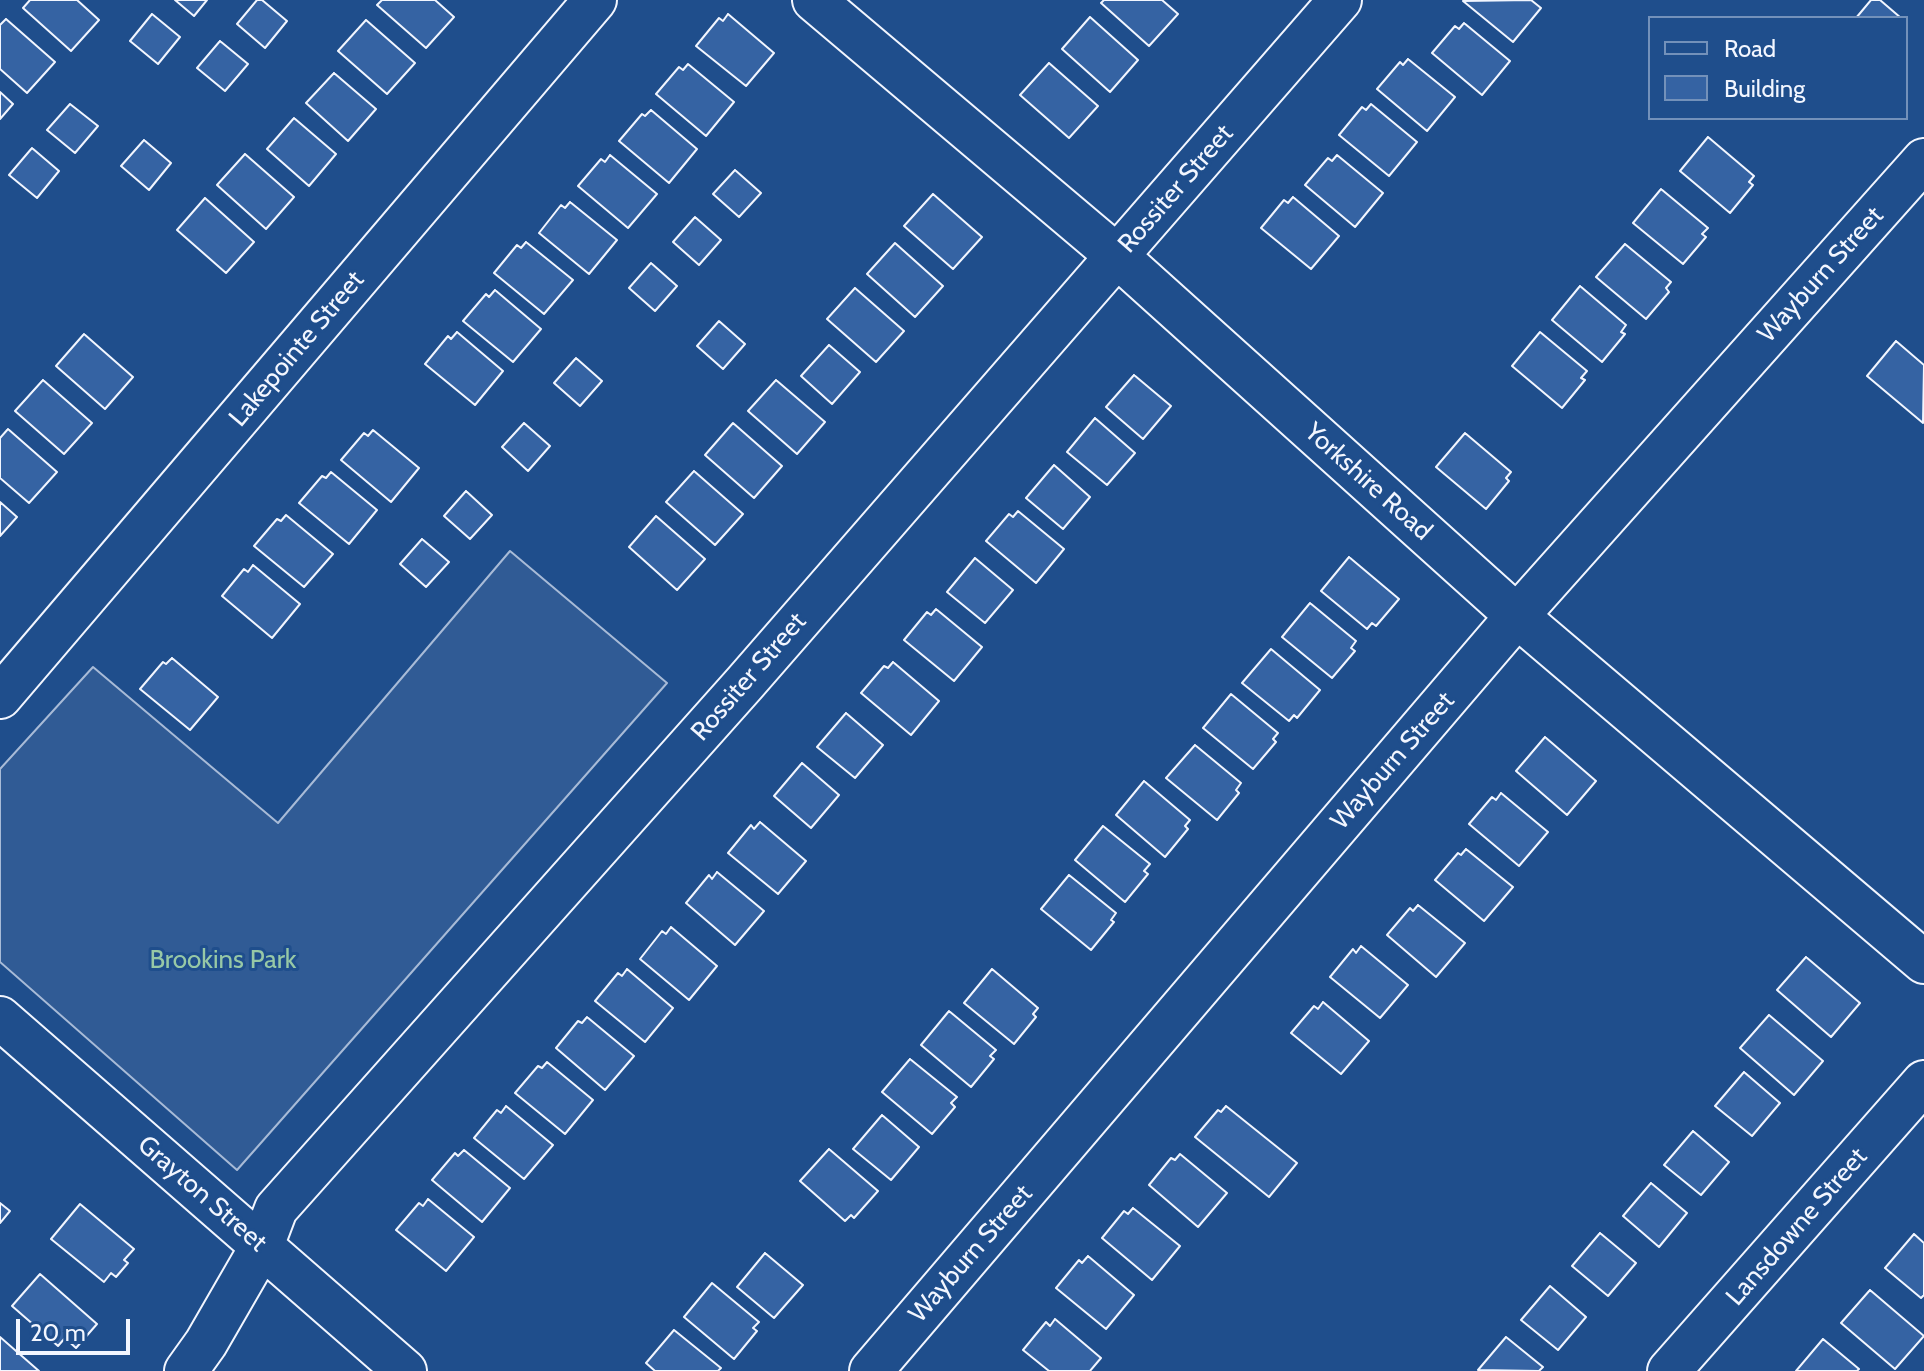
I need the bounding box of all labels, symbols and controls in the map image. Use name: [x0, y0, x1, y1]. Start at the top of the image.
legend: [1648, 16, 1908, 120]
text: Road: [1724, 34, 1776, 63]
text: Building: [1724, 74, 1805, 103]
street label: Rossiter Street: [1112, 119, 1240, 259]
street label: Wayburn Street: [1752, 201, 1890, 349]
street label: Lakepointe Street: [223, 265, 371, 433]
street label: Yorkshire Road: [1298, 417, 1438, 547]
street label: Rossiter Street: [685, 607, 813, 747]
street label: Wayburn Street: [1325, 686, 1461, 836]
park label: Brookins Park: [149, 944, 297, 976]
street label: Grayton Street: [131, 1130, 273, 1258]
street label: Lansdowne Street: [1720, 1142, 1874, 1312]
street label: Wayburn Street: [903, 1179, 1039, 1329]
scale bar: [20, 1303, 134, 1353]
text: 20 m: [30, 1318, 86, 1347]

